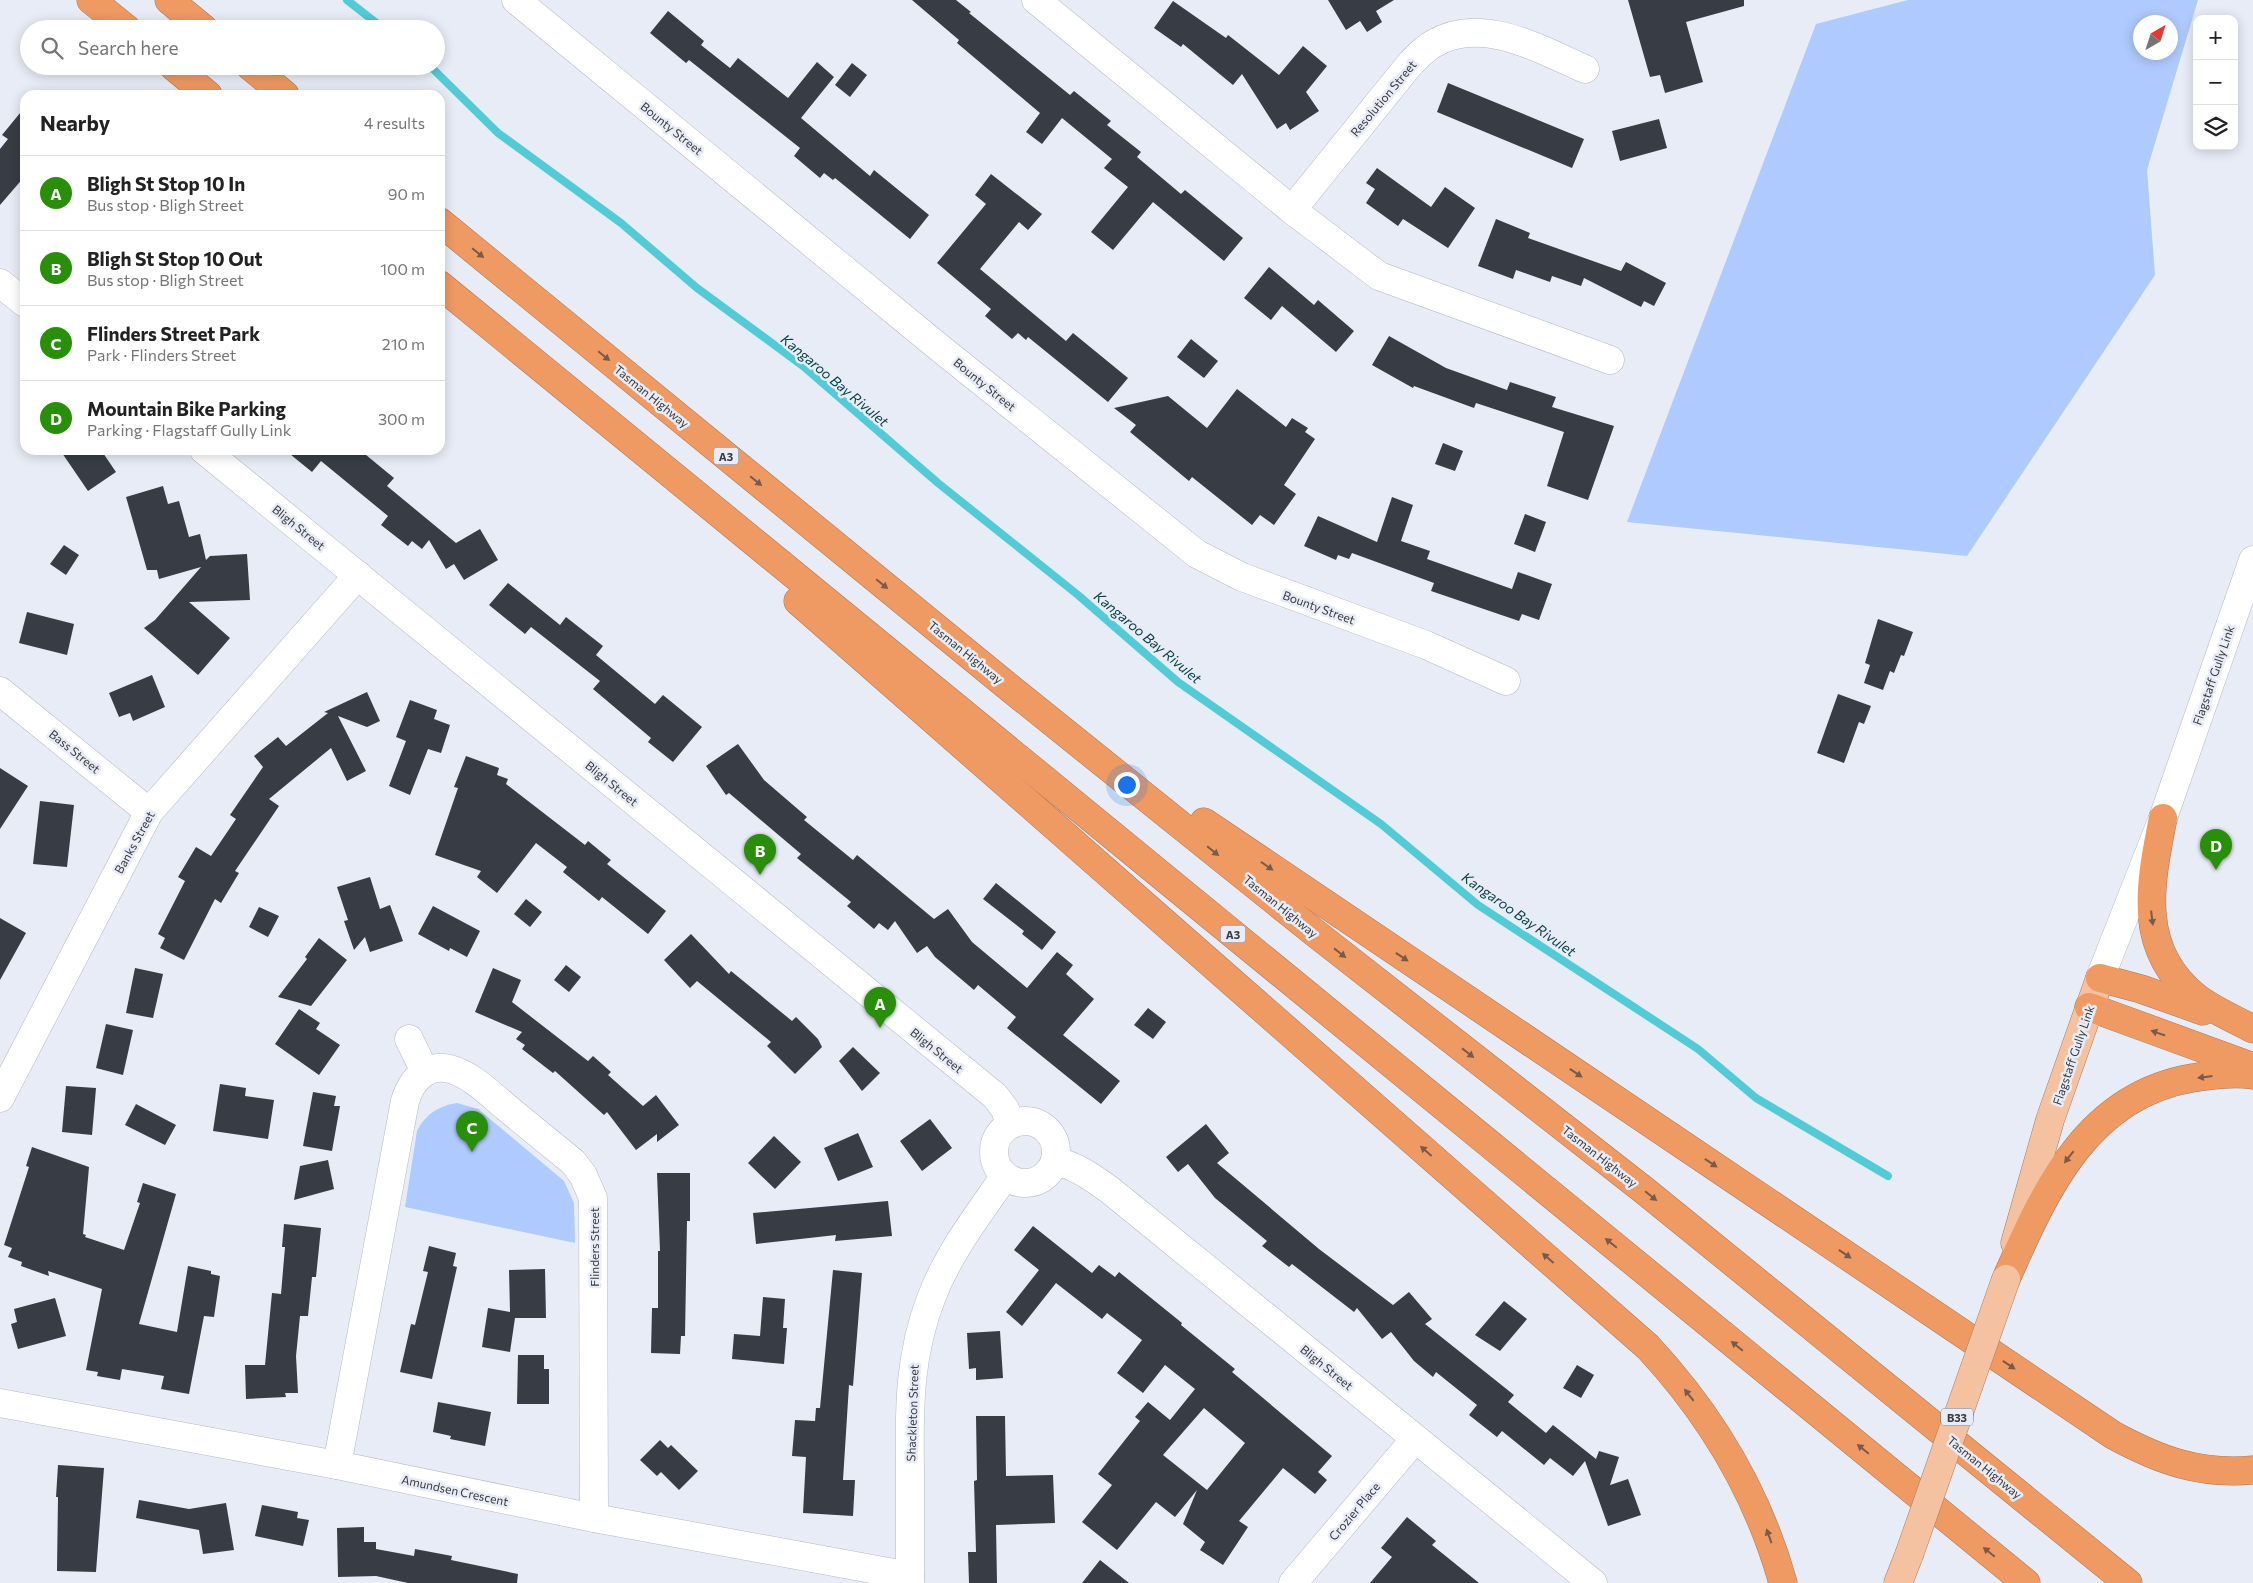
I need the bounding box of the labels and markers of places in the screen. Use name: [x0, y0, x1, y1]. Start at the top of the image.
pin: D: [2200, 829, 2232, 870]
pin: B: [744, 834, 776, 875]
pin: A: [864, 987, 896, 1028]
pin: C: [456, 1111, 488, 1152]

